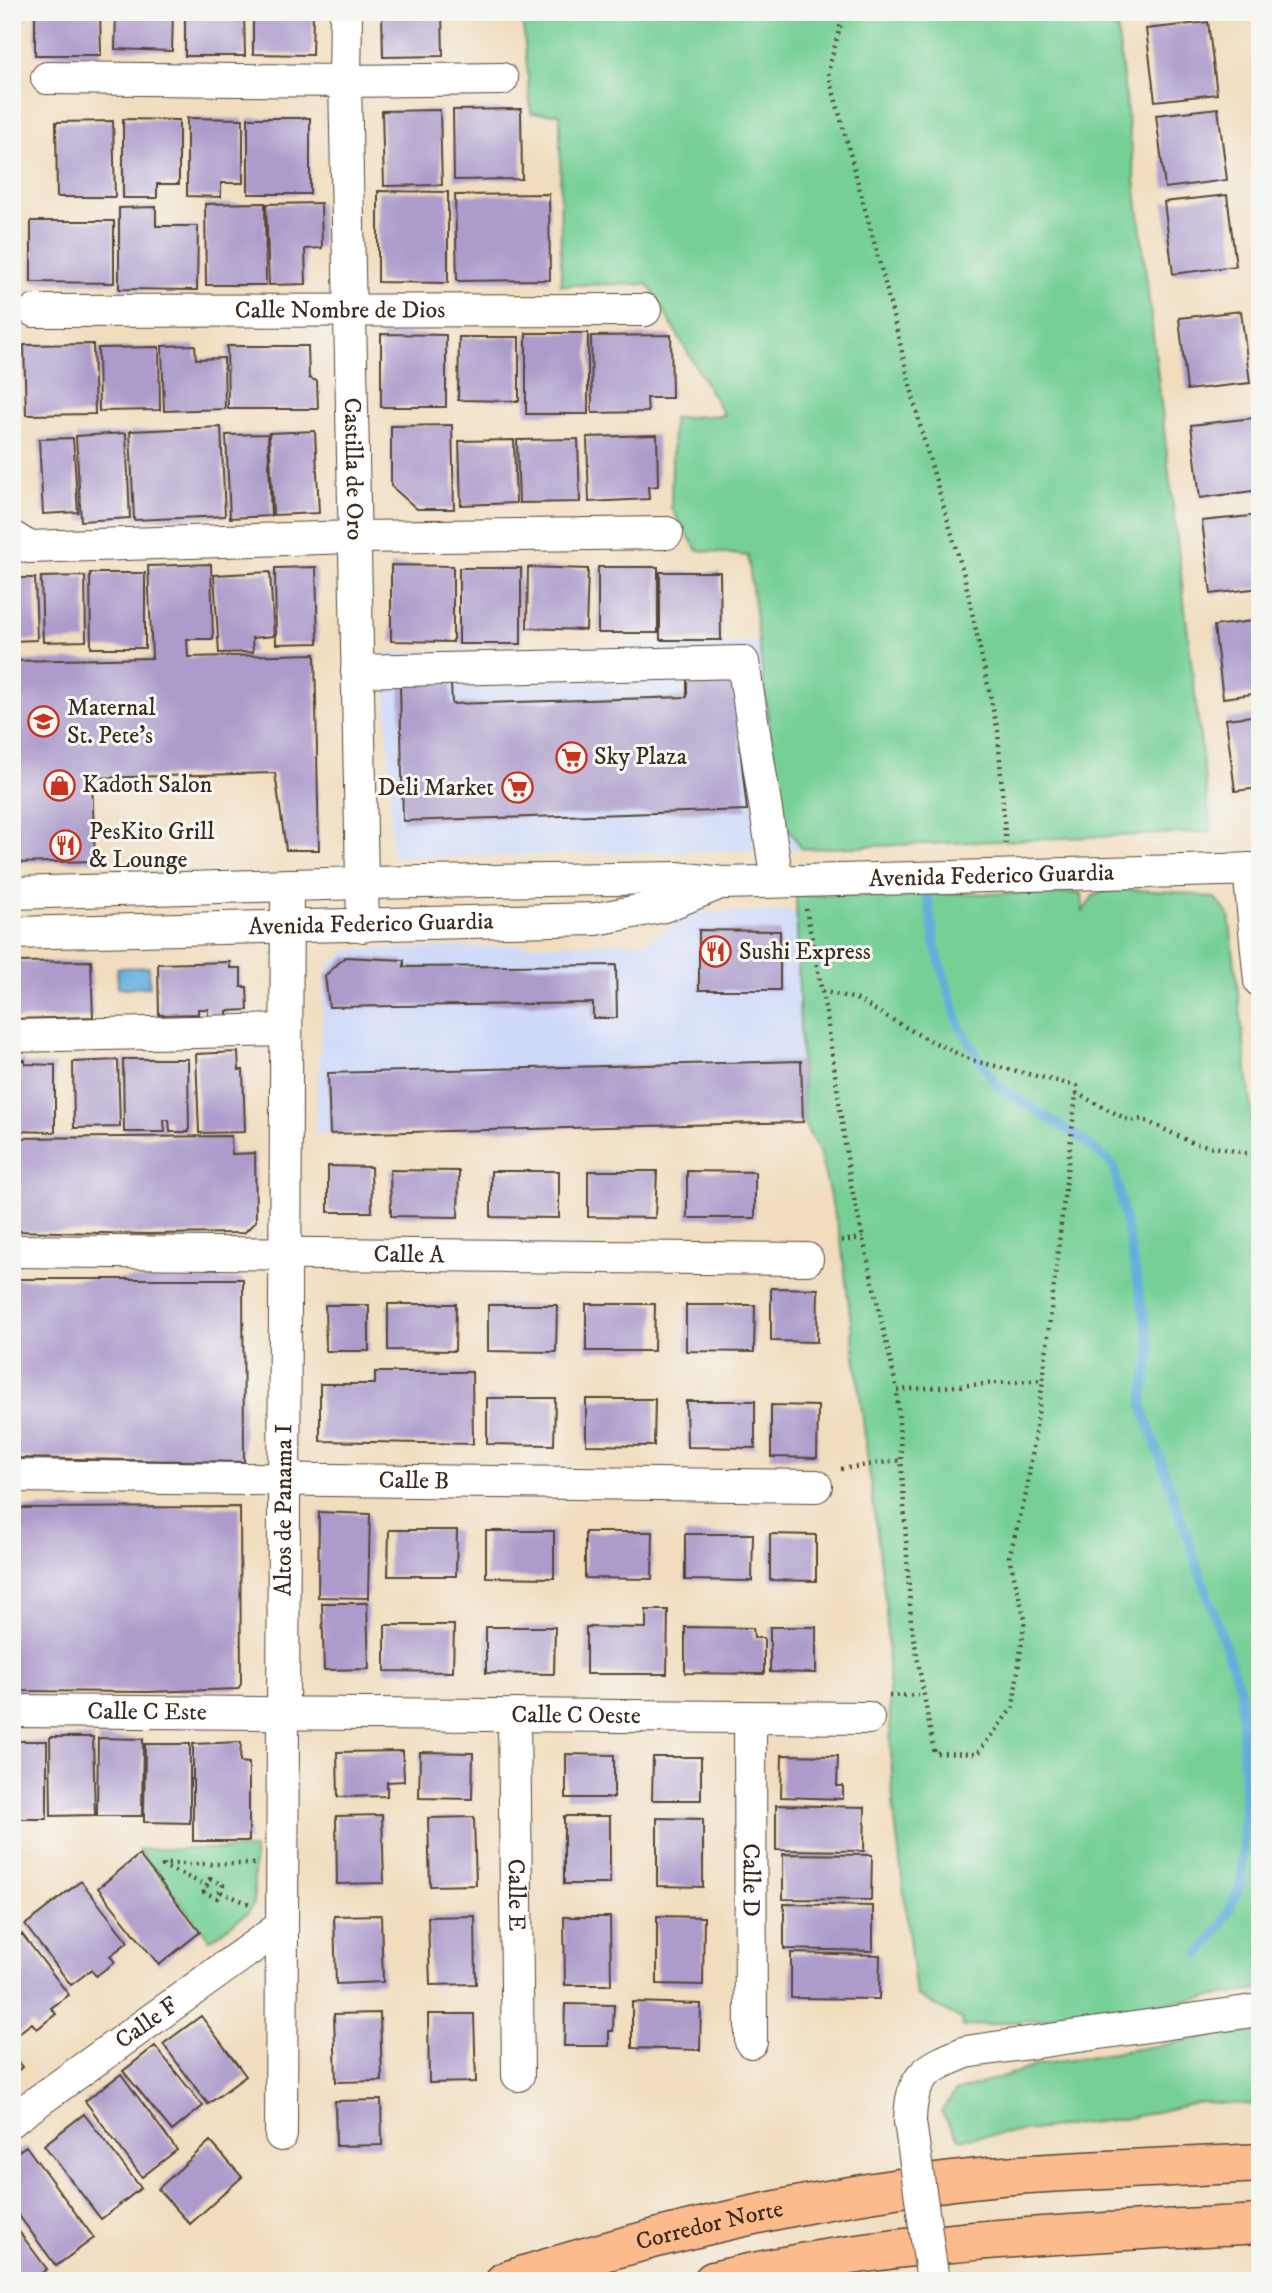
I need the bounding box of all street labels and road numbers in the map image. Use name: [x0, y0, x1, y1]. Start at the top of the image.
street label: Calle Nombre de Dios: [235, 295, 445, 326]
street label: Castilla de Oro: [337, 397, 370, 540]
street label: Avenida Federico Guardia: [868, 858, 1115, 894]
street label: Avenida Federico Guardia: [248, 906, 495, 942]
street label: Calle A: [373, 1240, 445, 1270]
street label: Altos de Panama I: [269, 1424, 299, 1596]
street label: Calle B: [378, 1466, 450, 1496]
street label: Calle C Este: [87, 1697, 207, 1728]
street label: Calle C Oeste: [511, 1700, 641, 1731]
street label: Calle D: [735, 1843, 766, 1917]
street label: Calle E: [501, 1859, 531, 1931]
street label: Calle F: [109, 1990, 184, 2056]
street label: Corredor Norte: [633, 2194, 786, 2258]

